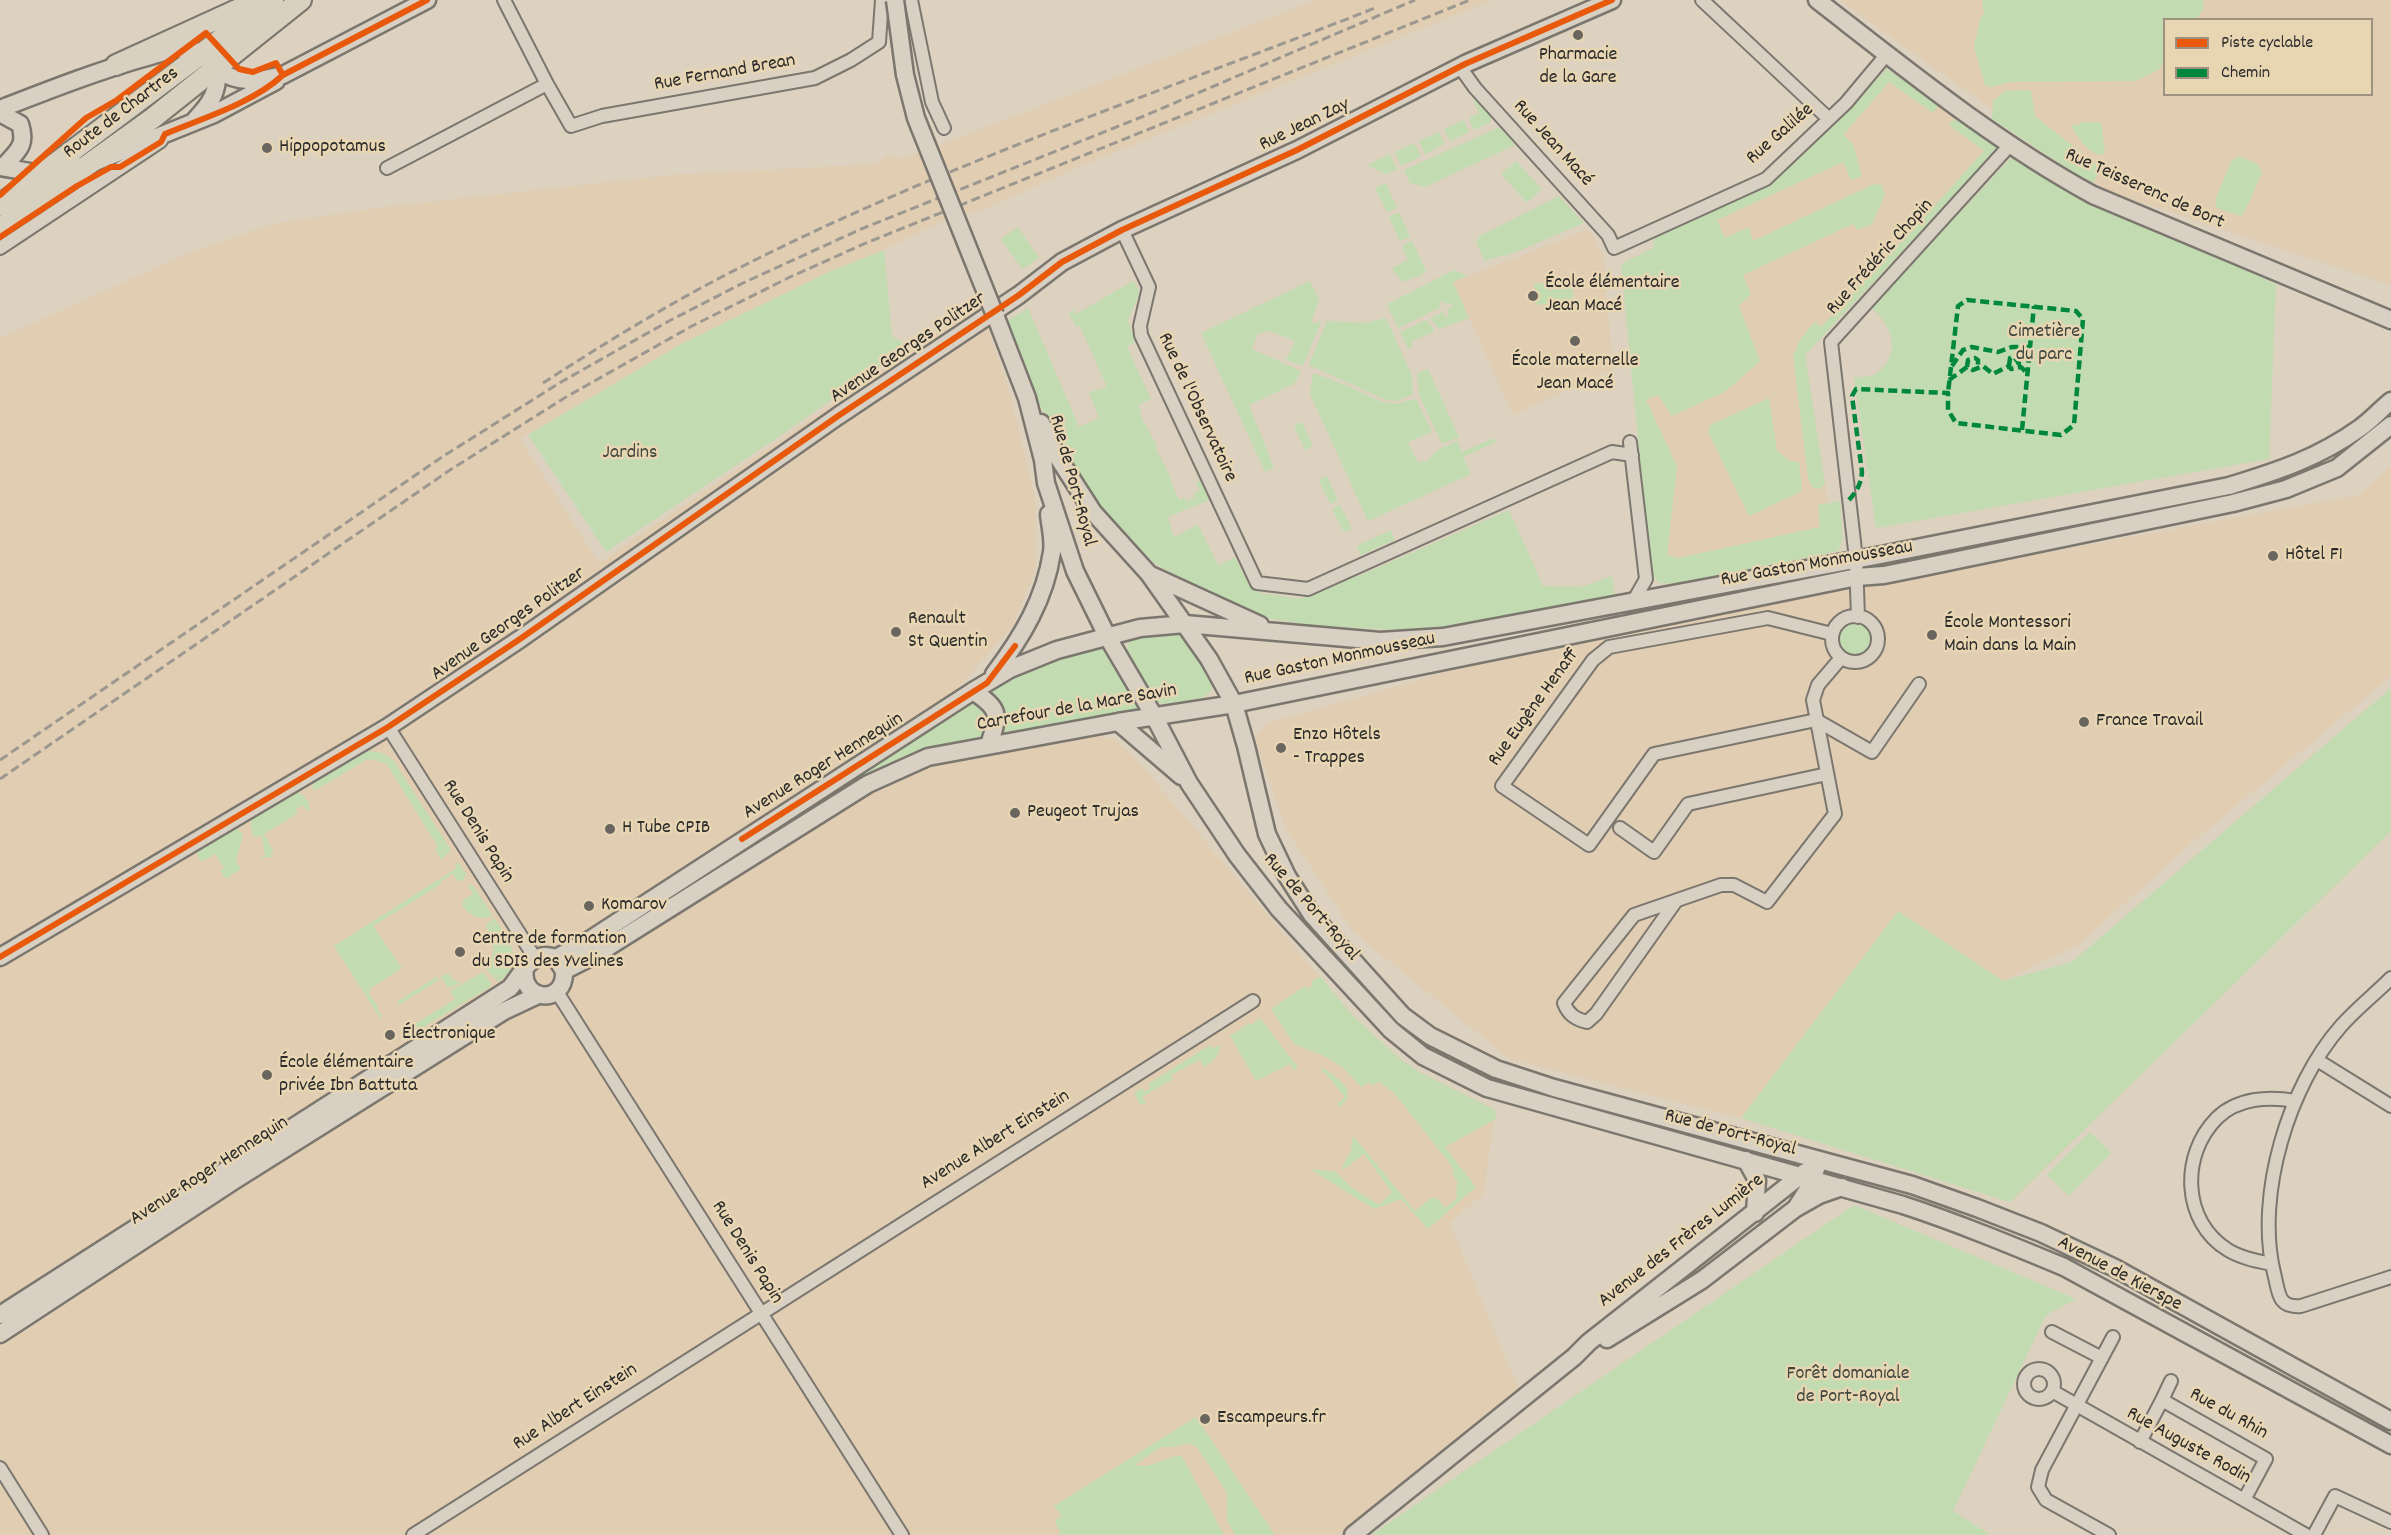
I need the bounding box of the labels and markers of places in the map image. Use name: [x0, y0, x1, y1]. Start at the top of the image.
marker: Pharmacie de la Gare: [1571, 28, 1585, 42]
place label: Pharmacie de la Gare: [1539, 44, 1617, 91]
place label: Hippopotamus: [279, 136, 386, 160]
marker: Hippopotamus: [260, 141, 274, 155]
place label: École élémentaire Jean Macé: [1545, 272, 1680, 319]
marker: École élémentaire Jean Macé: [1526, 289, 1540, 303]
marker: École maternelle Jean Macé: [1568, 334, 1582, 348]
place label: École maternelle Jean Macé: [1511, 350, 1639, 397]
place label: Hôtel F1: [2285, 544, 2343, 568]
marker: Hôtel F1: [2266, 549, 2280, 563]
place label: Renault St Quentin: [908, 608, 987, 655]
place label: École Montessori Main dans la Main: [1944, 612, 2076, 659]
marker: Renault St Quentin: [889, 625, 903, 639]
marker: École Montessori Main dans la Main: [1925, 628, 1939, 642]
place label: France Travail: [2096, 710, 2203, 734]
marker: France Travail: [2077, 715, 2091, 729]
place label: Enzo Hôtels - Trappes: [1293, 724, 1381, 771]
marker: Enzo Hôtels - Trappes: [1274, 741, 1288, 755]
place label: Peugeot Trujas: [1027, 801, 1139, 825]
marker: Peugeot Trujas: [1008, 806, 1022, 820]
place label: H Tube CPIB: [622, 817, 710, 841]
marker: H Tube CPIB: [603, 822, 617, 836]
place label: Komarov: [601, 894, 667, 918]
marker: Komarov: [582, 899, 596, 913]
place label: Centre de formation du SDIS des Yvelines: [472, 928, 627, 975]
marker: Centre de formation du SDIS des Yvelines: [453, 945, 467, 959]
place label: Électronique: [402, 1023, 496, 1047]
marker: Électronique: [383, 1028, 397, 1042]
place label: École élémentaire privée Ibn Battuta: [279, 1052, 417, 1099]
marker: École élémentaire privée Ibn Battuta: [260, 1068, 274, 1082]
place label: Escampeurs.fr: [1217, 1407, 1326, 1431]
marker: Escampeurs.fr: [1198, 1412, 1212, 1426]

